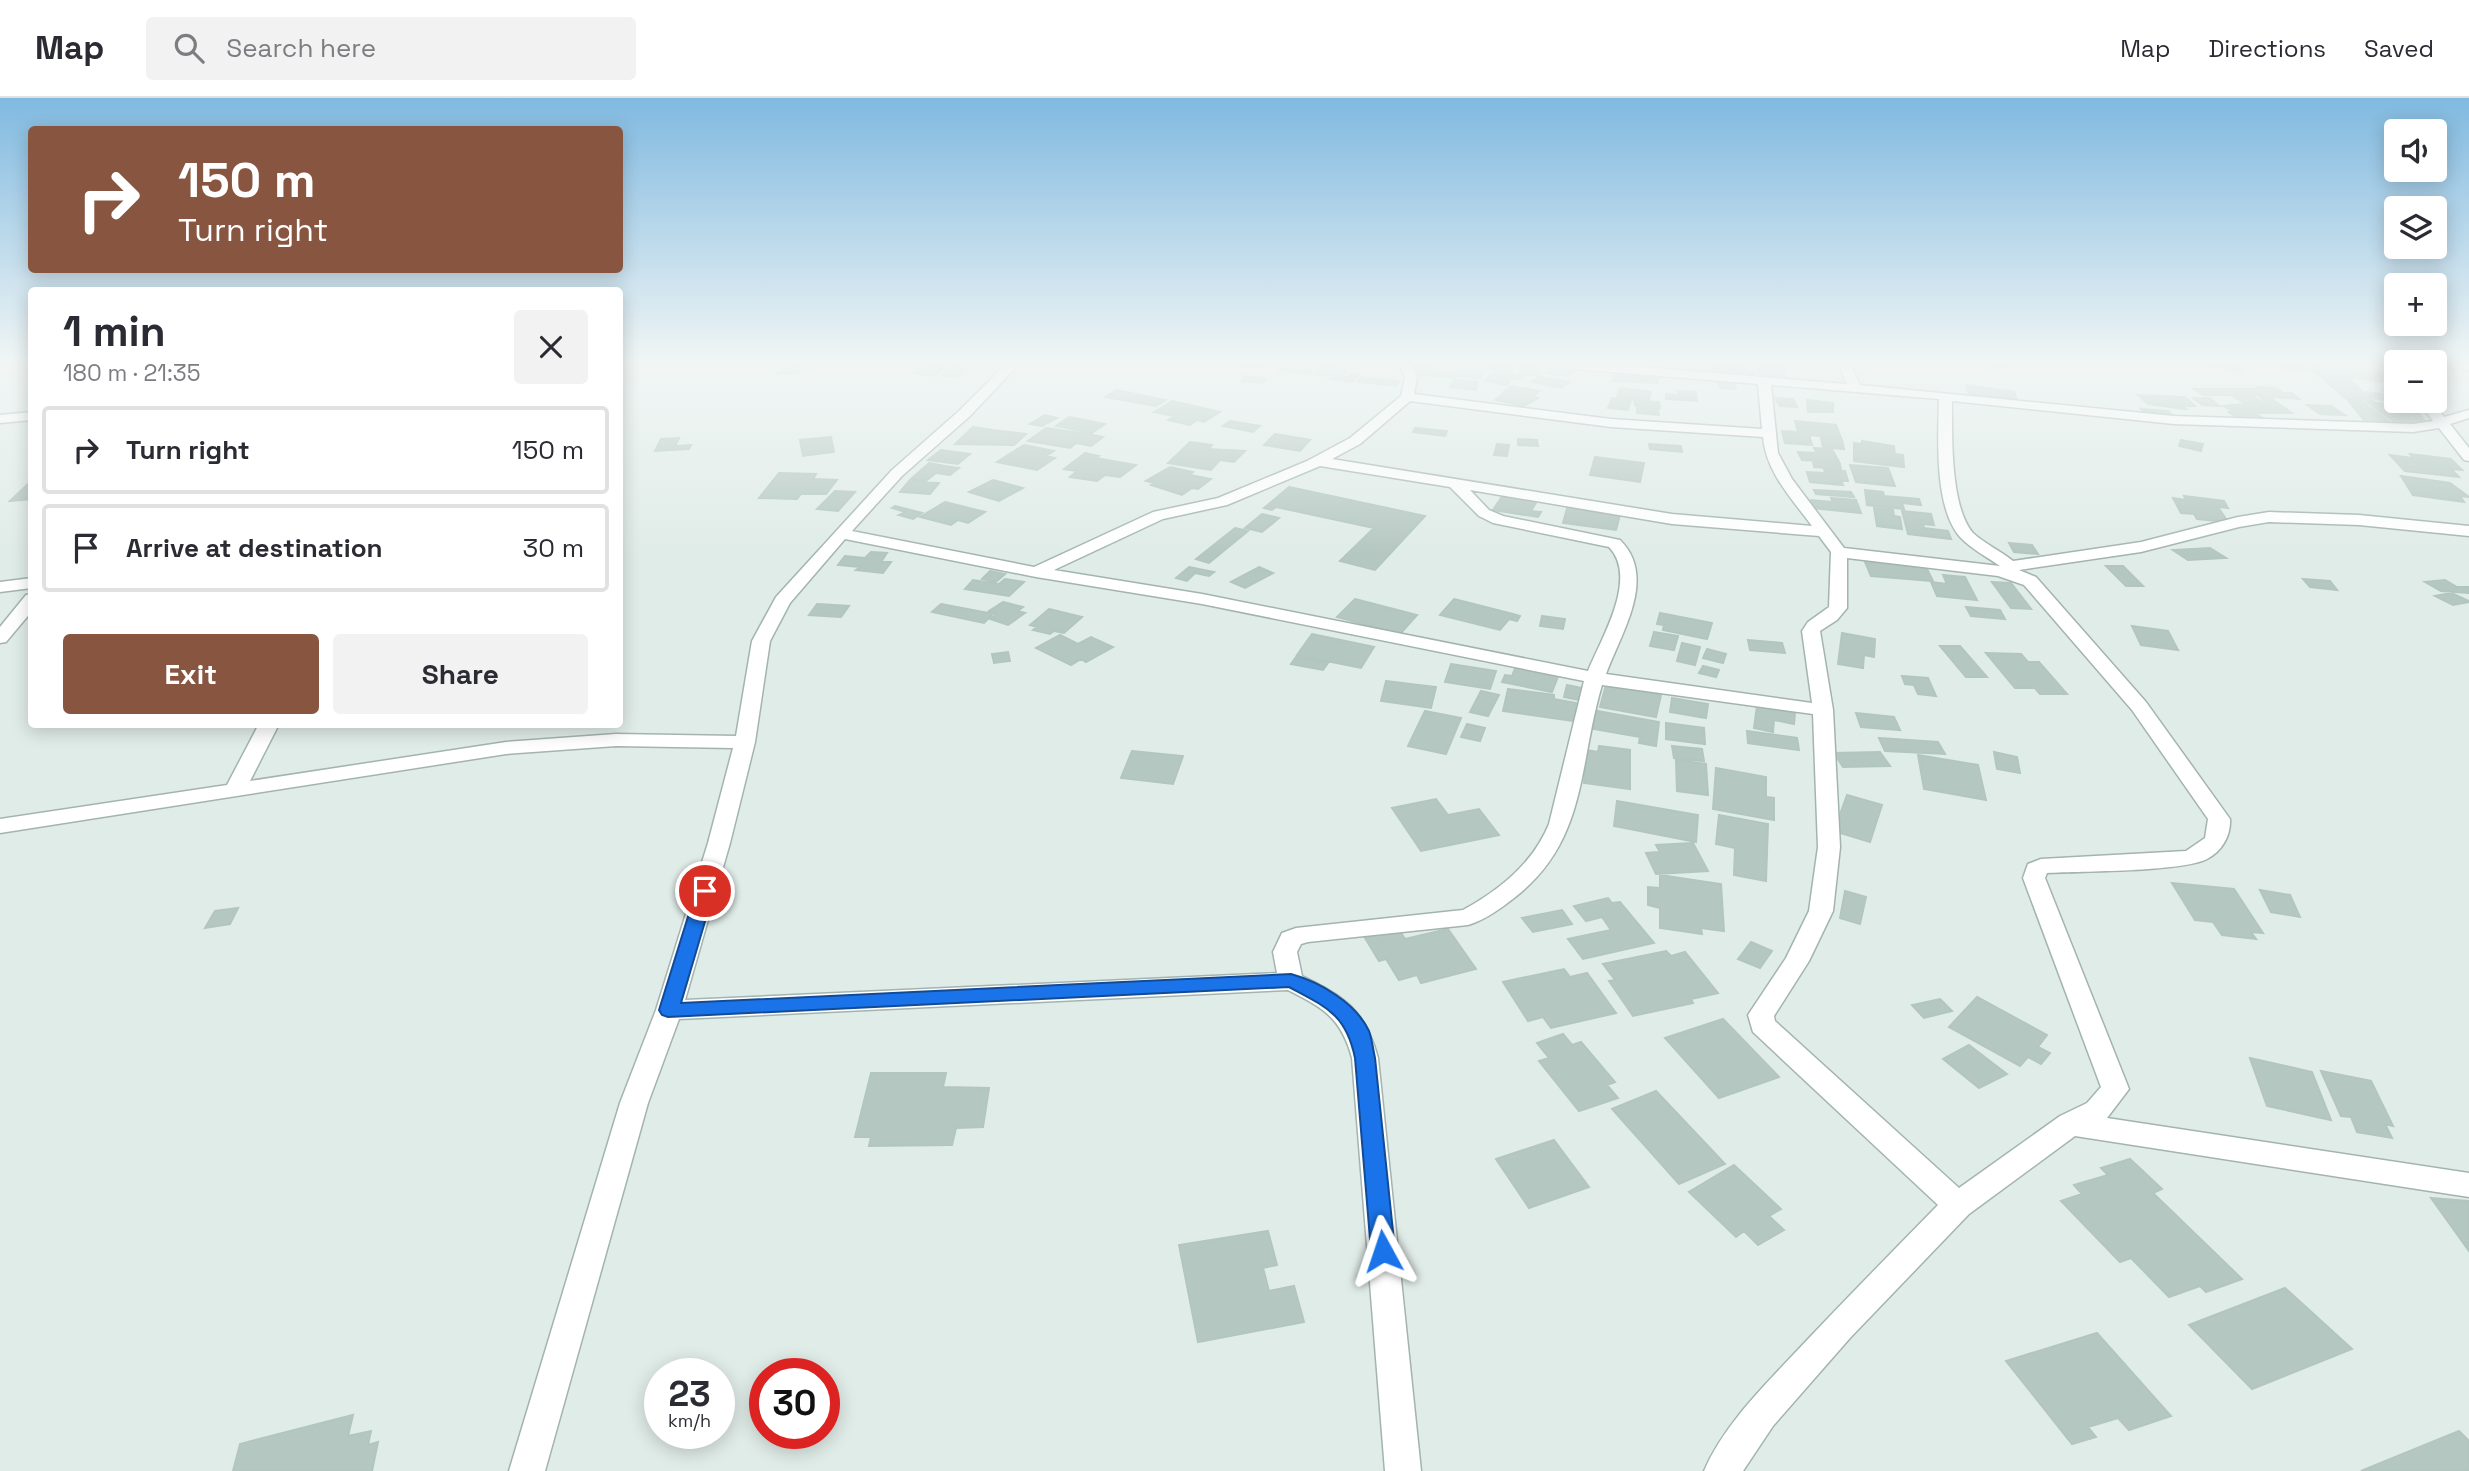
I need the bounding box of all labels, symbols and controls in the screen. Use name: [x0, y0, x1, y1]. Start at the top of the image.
search box: [146, 17, 636, 80]
text: Map: [35, 27, 104, 69]
icon: search: [170, 29, 208, 67]
text: Search here: [226, 31, 376, 65]
text: Map: [2120, 33, 2170, 64]
text: Directions: [2208, 33, 2326, 64]
text: Saved: [2364, 33, 2434, 64]
map controls: [2384, 119, 2447, 413]
button: sound: [2384, 119, 2447, 182]
text: 150 m: [178, 149, 316, 211]
icon: right: [63, 154, 154, 245]
button: layers: [2384, 196, 2447, 259]
text: Turn right: [178, 210, 328, 250]
button: +: [2384, 273, 2447, 336]
text: 1 min: [63, 305, 166, 358]
button: close: [514, 310, 588, 384]
button: −: [2384, 350, 2447, 413]
text: 180 m · 21:35: [63, 358, 200, 388]
icon: right: [67, 431, 105, 469]
text: Turn right: [126, 433, 250, 467]
text: 150 m: [512, 433, 584, 467]
icon: arrive: [67, 529, 105, 567]
text: Arrive at destination: [126, 531, 383, 565]
text: 30 m: [523, 531, 584, 565]
button: Exit: [63, 634, 319, 714]
button: Share: [333, 634, 588, 714]
pin: [675, 861, 735, 921]
icon: arrive: [686, 872, 724, 910]
position arrow: [1346, 1214, 1420, 1288]
speed limit sign: 30: [749, 1358, 840, 1449]
text: 23: [668, 1372, 711, 1416]
text: km/h: [668, 1409, 711, 1432]

